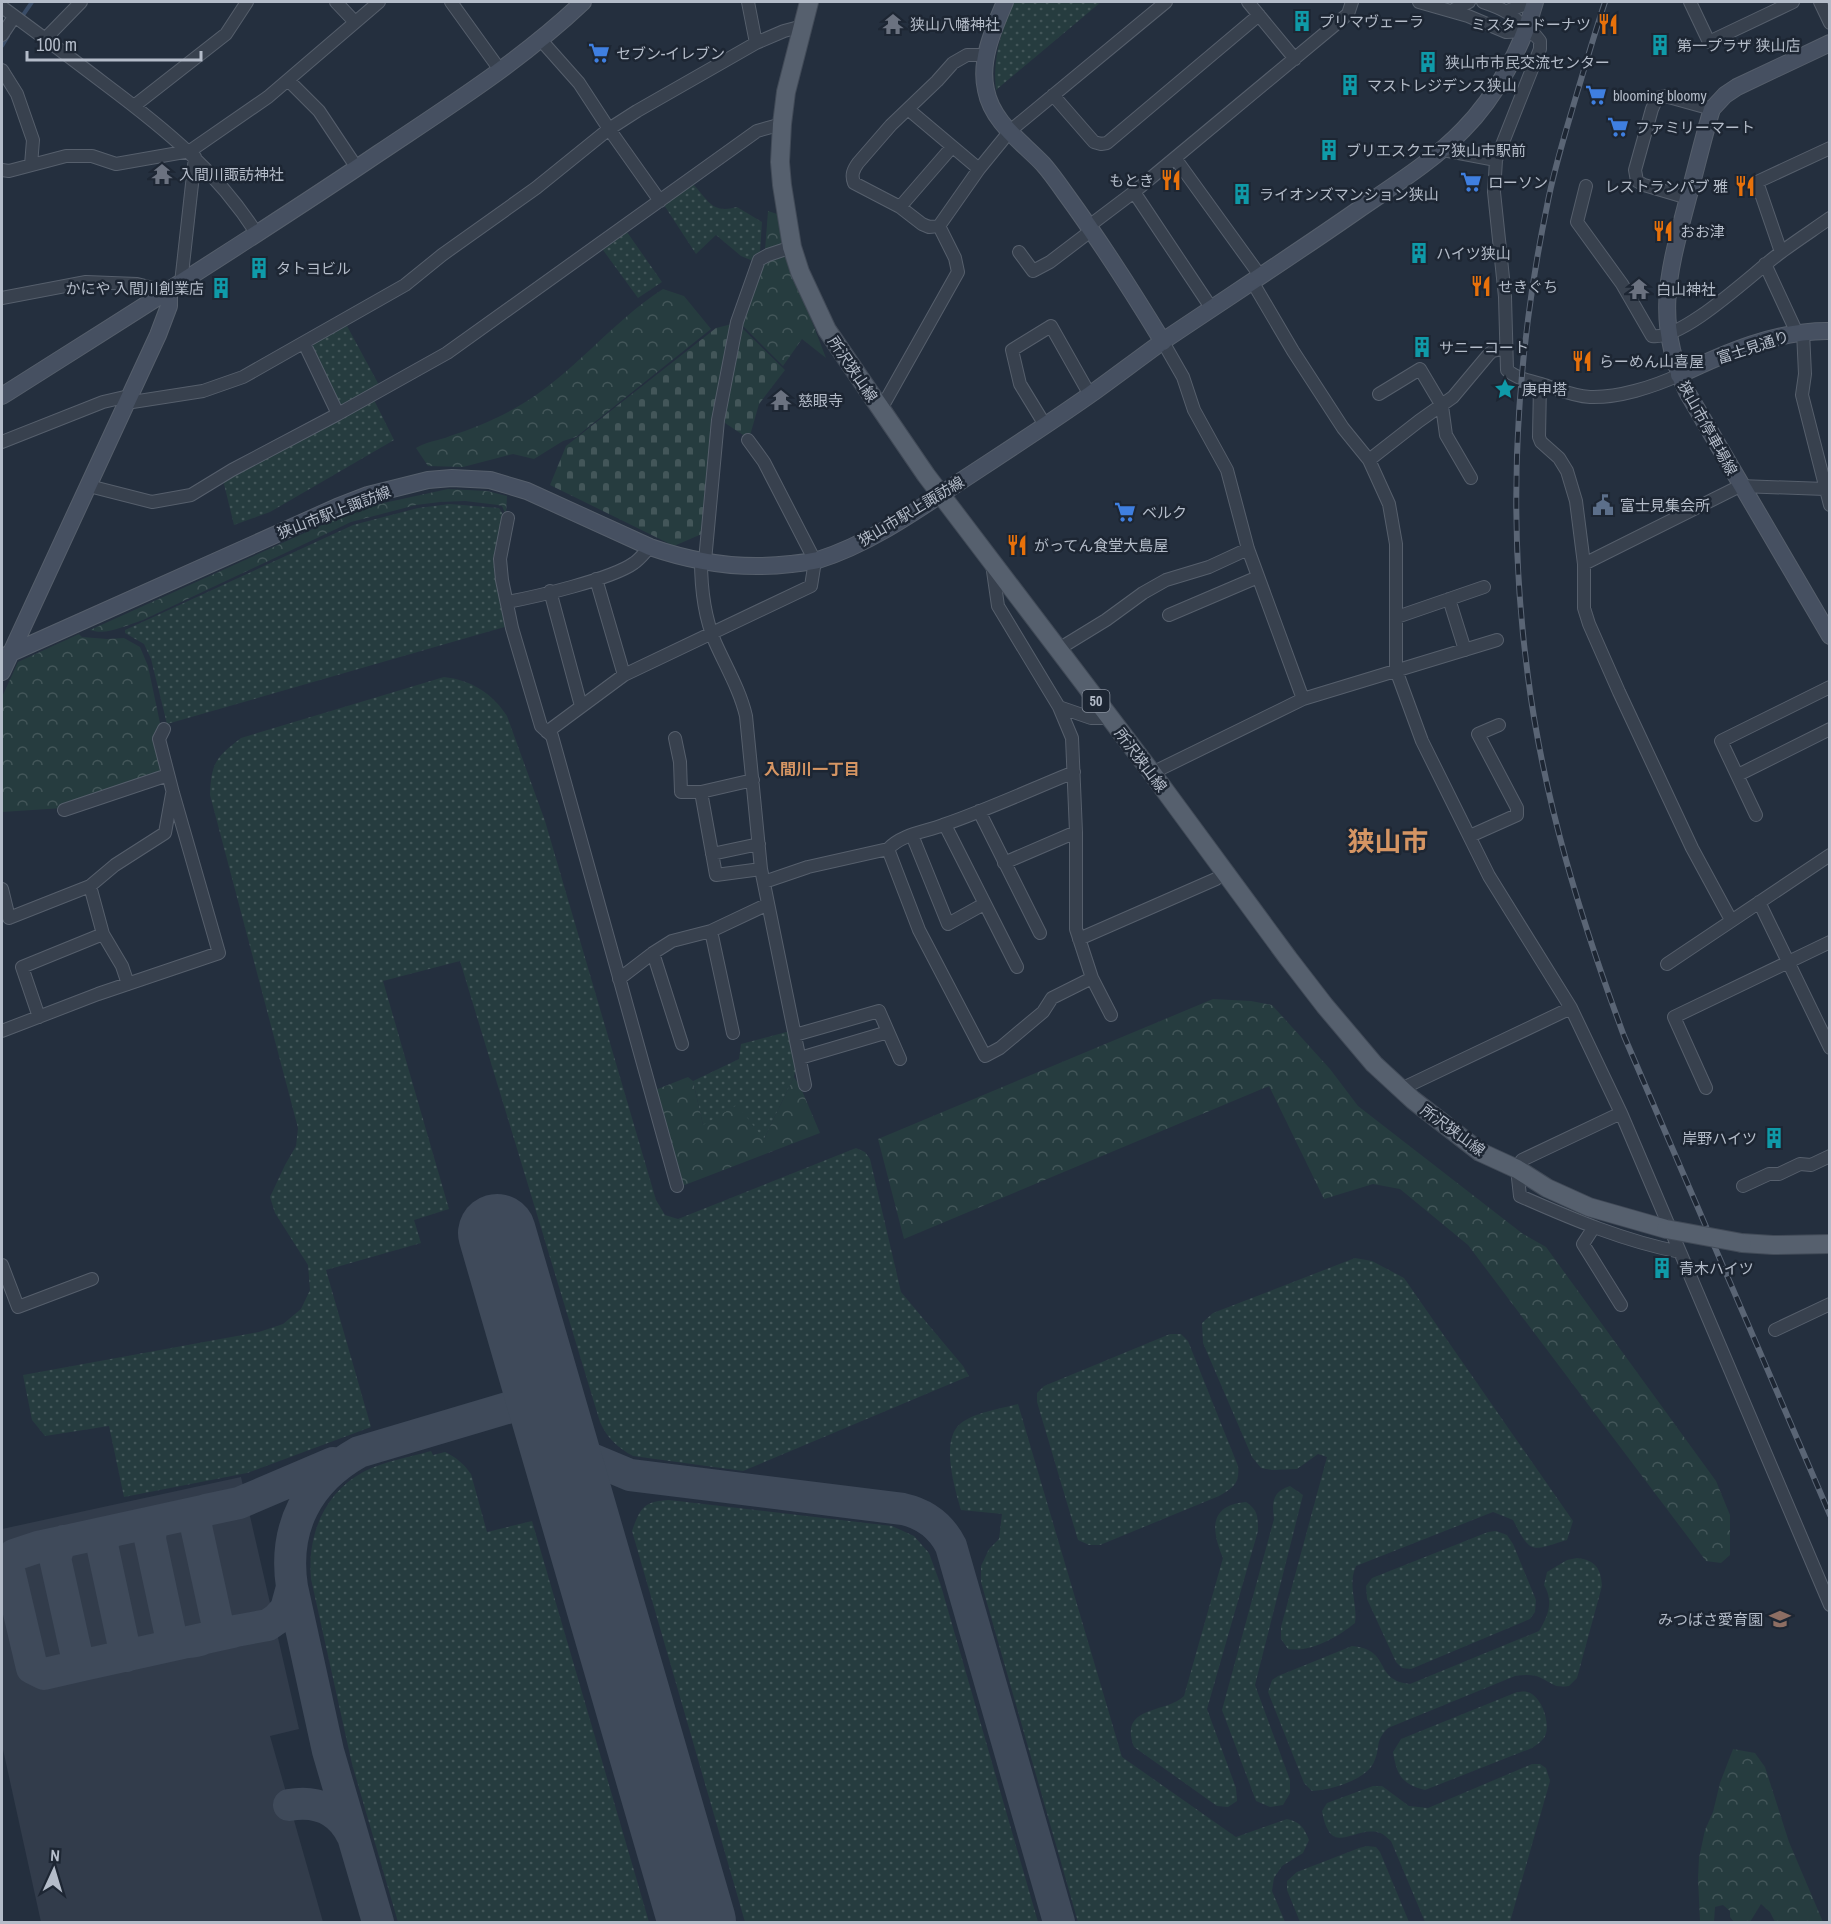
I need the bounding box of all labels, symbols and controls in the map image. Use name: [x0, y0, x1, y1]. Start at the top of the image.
building icon: プリマヴェーラ: [1290, 9, 1314, 33]
place label: プリマヴェーラ: [1319, 11, 1424, 32]
temple icon: 狭山八幡神社: [881, 12, 905, 36]
restaurant icon: ミスタードーナツ: [1596, 12, 1620, 36]
place label: 狭山八幡神社: [910, 14, 1000, 35]
place label: ミスタードーナツ: [1471, 14, 1591, 35]
scale bar: [27, 24, 201, 62]
text: 100 m: [36, 32, 77, 57]
building icon: 第一プラザ 狭山店: [1648, 33, 1672, 57]
place label: 第一プラザ 狭山店: [1677, 35, 1800, 56]
supermarket icon: セブン-イレブン: [587, 41, 611, 65]
place label: セブン-イレブン: [616, 43, 725, 64]
building icon: 狭山市市民交流センター: [1416, 50, 1440, 74]
place label: 狭山市市民交流センター: [1445, 52, 1610, 73]
building icon: マストレジデンス狭山: [1338, 73, 1362, 97]
place label: マストレジデンス狭山: [1367, 75, 1517, 96]
supermarket icon: blooming bloomy: [1584, 83, 1608, 107]
place label: blooming bloomy: [1613, 85, 1708, 106]
supermarket icon: ファミリーマート: [1606, 115, 1630, 139]
place label: ファミリーマート: [1635, 117, 1755, 138]
building icon: ブリエスクエア狭山市駅前: [1317, 138, 1341, 162]
place label: ブリエスクエア狭山市駅前: [1346, 140, 1526, 161]
temple icon: 入間川諏訪神社: [150, 162, 174, 186]
place label: 入間川諏訪神社: [179, 164, 284, 185]
restaurant icon: もとき: [1159, 168, 1183, 192]
place label: もとき: [1109, 170, 1154, 191]
supermarket icon: ローソン: [1459, 170, 1483, 194]
place label: ローソン: [1488, 172, 1548, 193]
restaurant icon: レストランパブ 雅: [1733, 174, 1757, 198]
place label: レストランパブ 雅: [1605, 176, 1728, 197]
building icon: ライオンズマンション狭山: [1230, 182, 1254, 206]
place label: ライオンズマンション狭山: [1259, 184, 1439, 205]
restaurant icon: おお津: [1651, 219, 1675, 243]
place label: おお津: [1680, 221, 1725, 242]
building icon: ハイツ狭山: [1407, 241, 1431, 265]
place label: ハイツ狭山: [1436, 243, 1511, 264]
building icon: タトヨビル: [247, 256, 271, 280]
place label: タトヨビル: [276, 258, 351, 279]
restaurant icon: せきぐち: [1469, 274, 1493, 298]
building icon: かにや 入間川創業店: [209, 276, 233, 300]
place label: せきぐち: [1498, 276, 1558, 297]
temple icon: 白山神社: [1627, 277, 1651, 301]
place label: かにや 入間川創業店: [66, 278, 204, 299]
place label: 白山神社: [1656, 279, 1716, 300]
street label: 富士見通り: [1714, 325, 1792, 369]
street label: 所沢狭山線: [823, 332, 883, 406]
building icon: サニーコート: [1410, 335, 1434, 359]
place label: サニーコート: [1439, 337, 1529, 358]
restaurant icon: らーめん山喜屋: [1570, 349, 1594, 373]
place label: らーめん山喜屋: [1599, 351, 1704, 372]
place icon: 庚申塔: [1493, 377, 1517, 401]
street label: 狭山市停車場線: [1673, 377, 1743, 479]
place label: 庚申塔: [1522, 379, 1567, 400]
temple icon: 慈眼寺: [769, 388, 793, 412]
place label: 慈眼寺: [798, 390, 843, 411]
street label: 狭山市駅上諏訪線: [854, 471, 968, 551]
street label: 狭山市駅上諏訪線: [274, 481, 394, 543]
public building icon: 富士見集会所: [1591, 493, 1615, 517]
place label: 富士見集会所: [1620, 495, 1710, 516]
supermarket icon: ベルク: [1113, 500, 1137, 524]
place label: ベルク: [1142, 502, 1187, 523]
restaurant icon: がってん食堂大島屋: [1005, 533, 1029, 557]
place label: がってん食堂大島屋: [1034, 535, 1168, 556]
road number: 50: [1082, 690, 1110, 712]
street label: 所沢狭山線: [1110, 724, 1172, 796]
district label: 入間川一丁目: [764, 758, 860, 780]
district label: 狭山市: [1348, 823, 1429, 859]
street label: 所沢狭山線: [1416, 1099, 1490, 1161]
building icon: 岸野ハイツ: [1762, 1126, 1786, 1150]
place label: 岸野ハイツ: [1682, 1128, 1757, 1149]
building icon: 青木ハイツ: [1650, 1256, 1674, 1280]
place label: 青木ハイツ: [1679, 1258, 1754, 1279]
school or university icon: みつばさ愛育園: [1768, 1607, 1792, 1631]
place label: みつばさ愛育園: [1658, 1609, 1763, 1630]
north arrow: [24, 1840, 84, 1900]
text: N: [50, 1844, 61, 1866]

